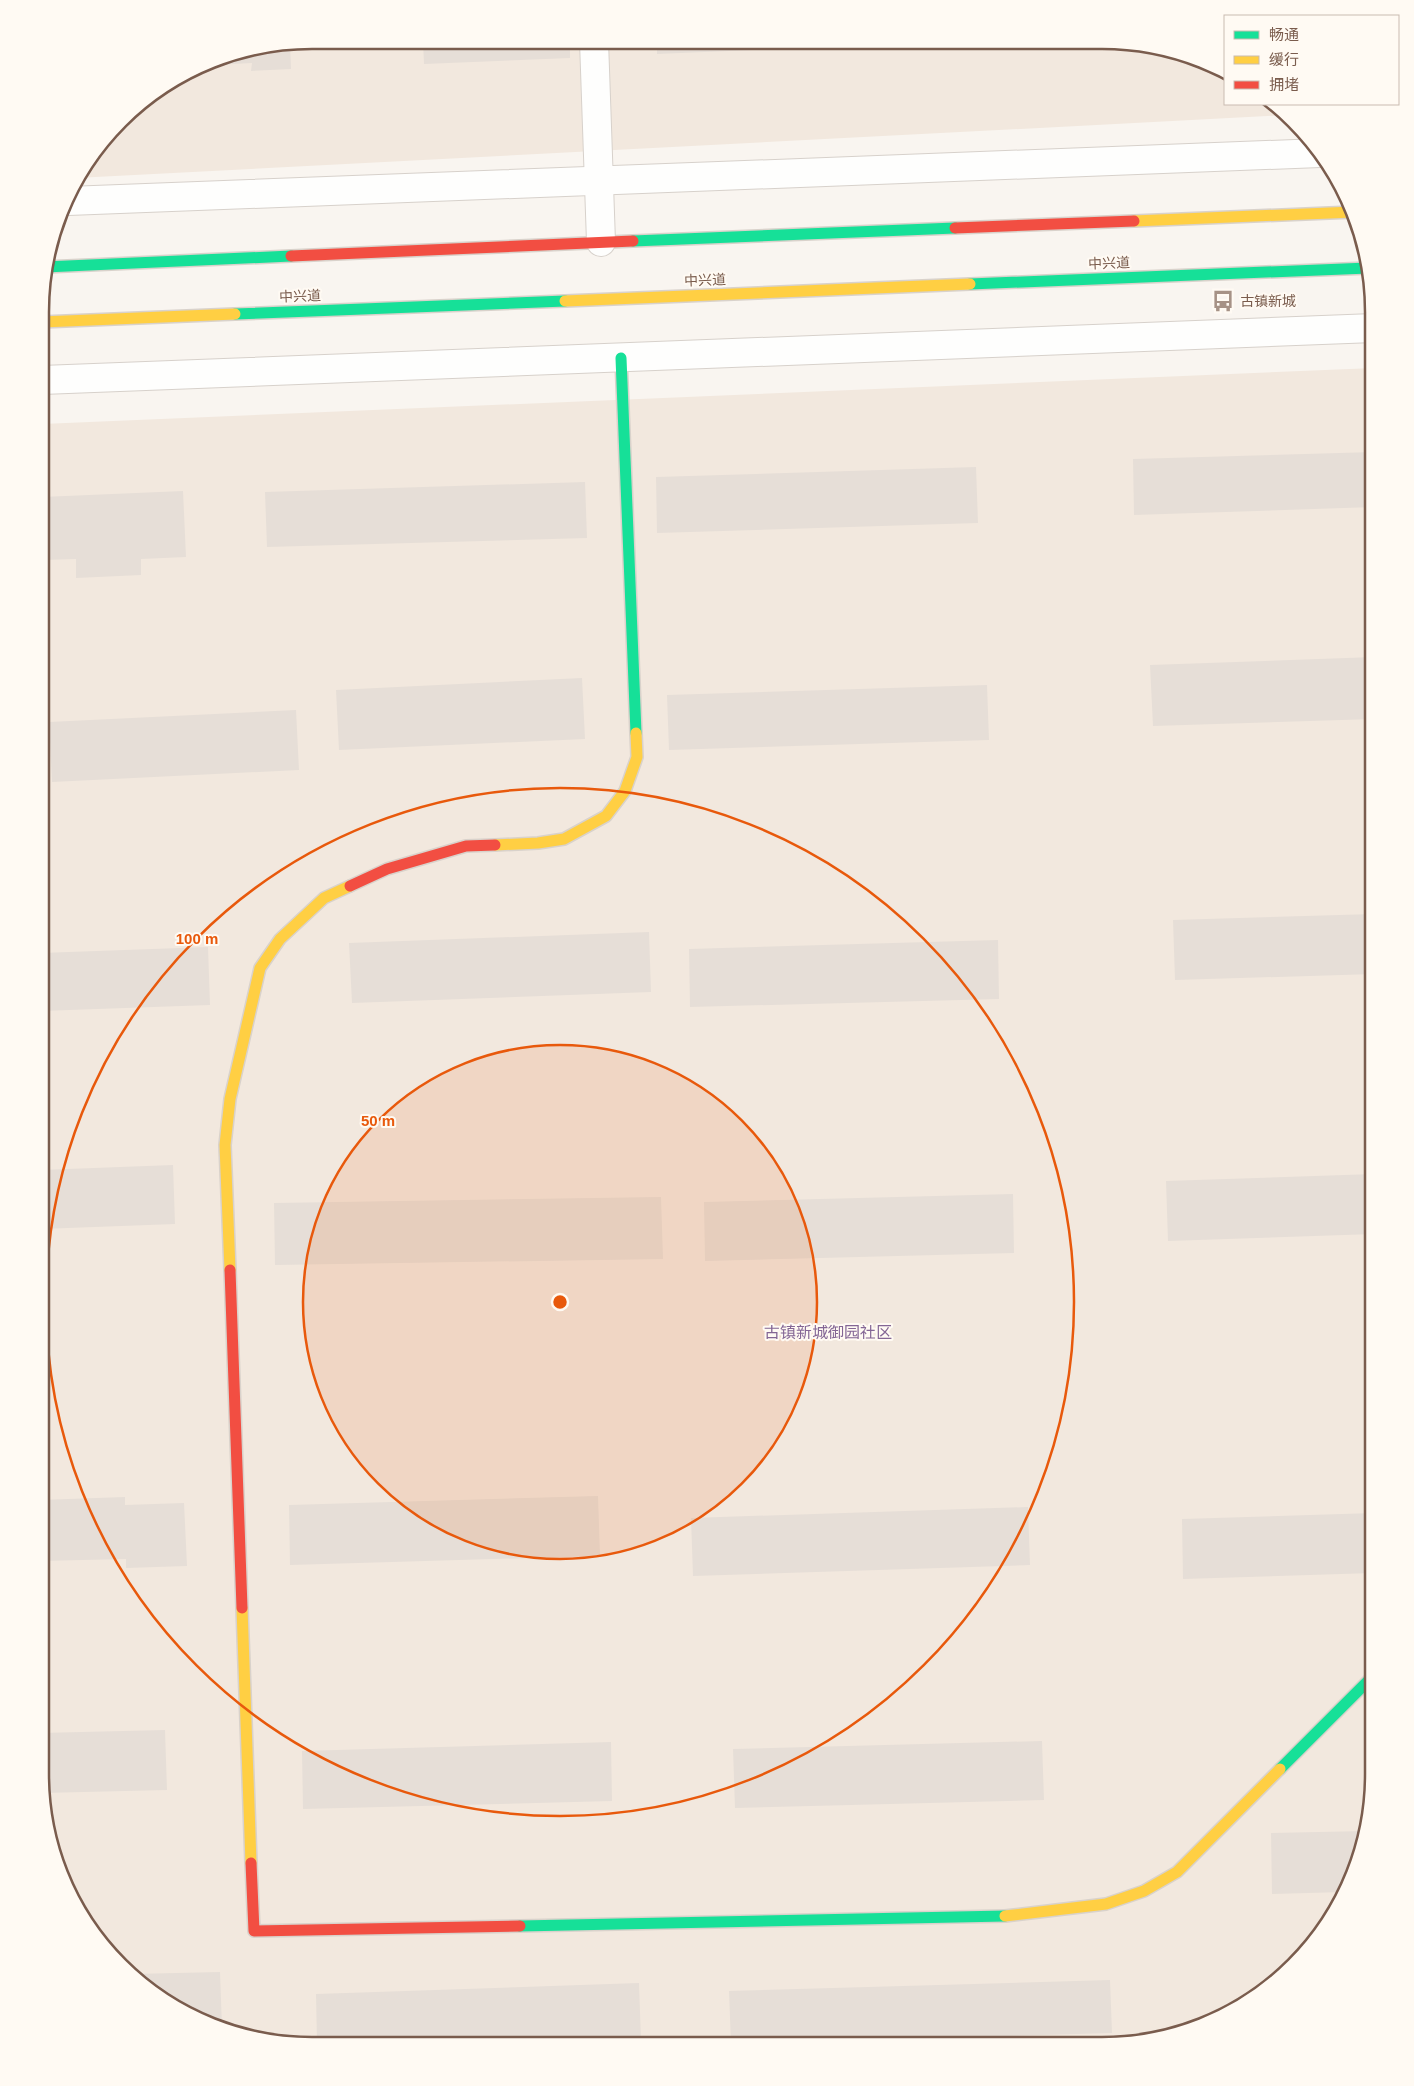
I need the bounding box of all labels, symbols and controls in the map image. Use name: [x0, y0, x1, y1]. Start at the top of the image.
legend: [1224, 15, 1399, 105]
text: 畅通: [1269, 26, 1299, 43]
text: 缓行: [1269, 51, 1299, 68]
text: 拥堵: [1269, 76, 1299, 93]
street label: 中兴道: [1088, 254, 1130, 272]
street label: 中兴道: [684, 271, 726, 289]
street label: 中兴道: [279, 287, 321, 305]
bus stop icon: 古镇新城: [1210, 288, 1236, 314]
place label: 古镇新城: [1240, 293, 1296, 309]
text: 100 m: [176, 930, 218, 947]
text: 50 m: [361, 1112, 395, 1129]
centre of rings: [551, 1293, 569, 1311]
district label: 古镇新城御园社区: [764, 1324, 892, 1341]

